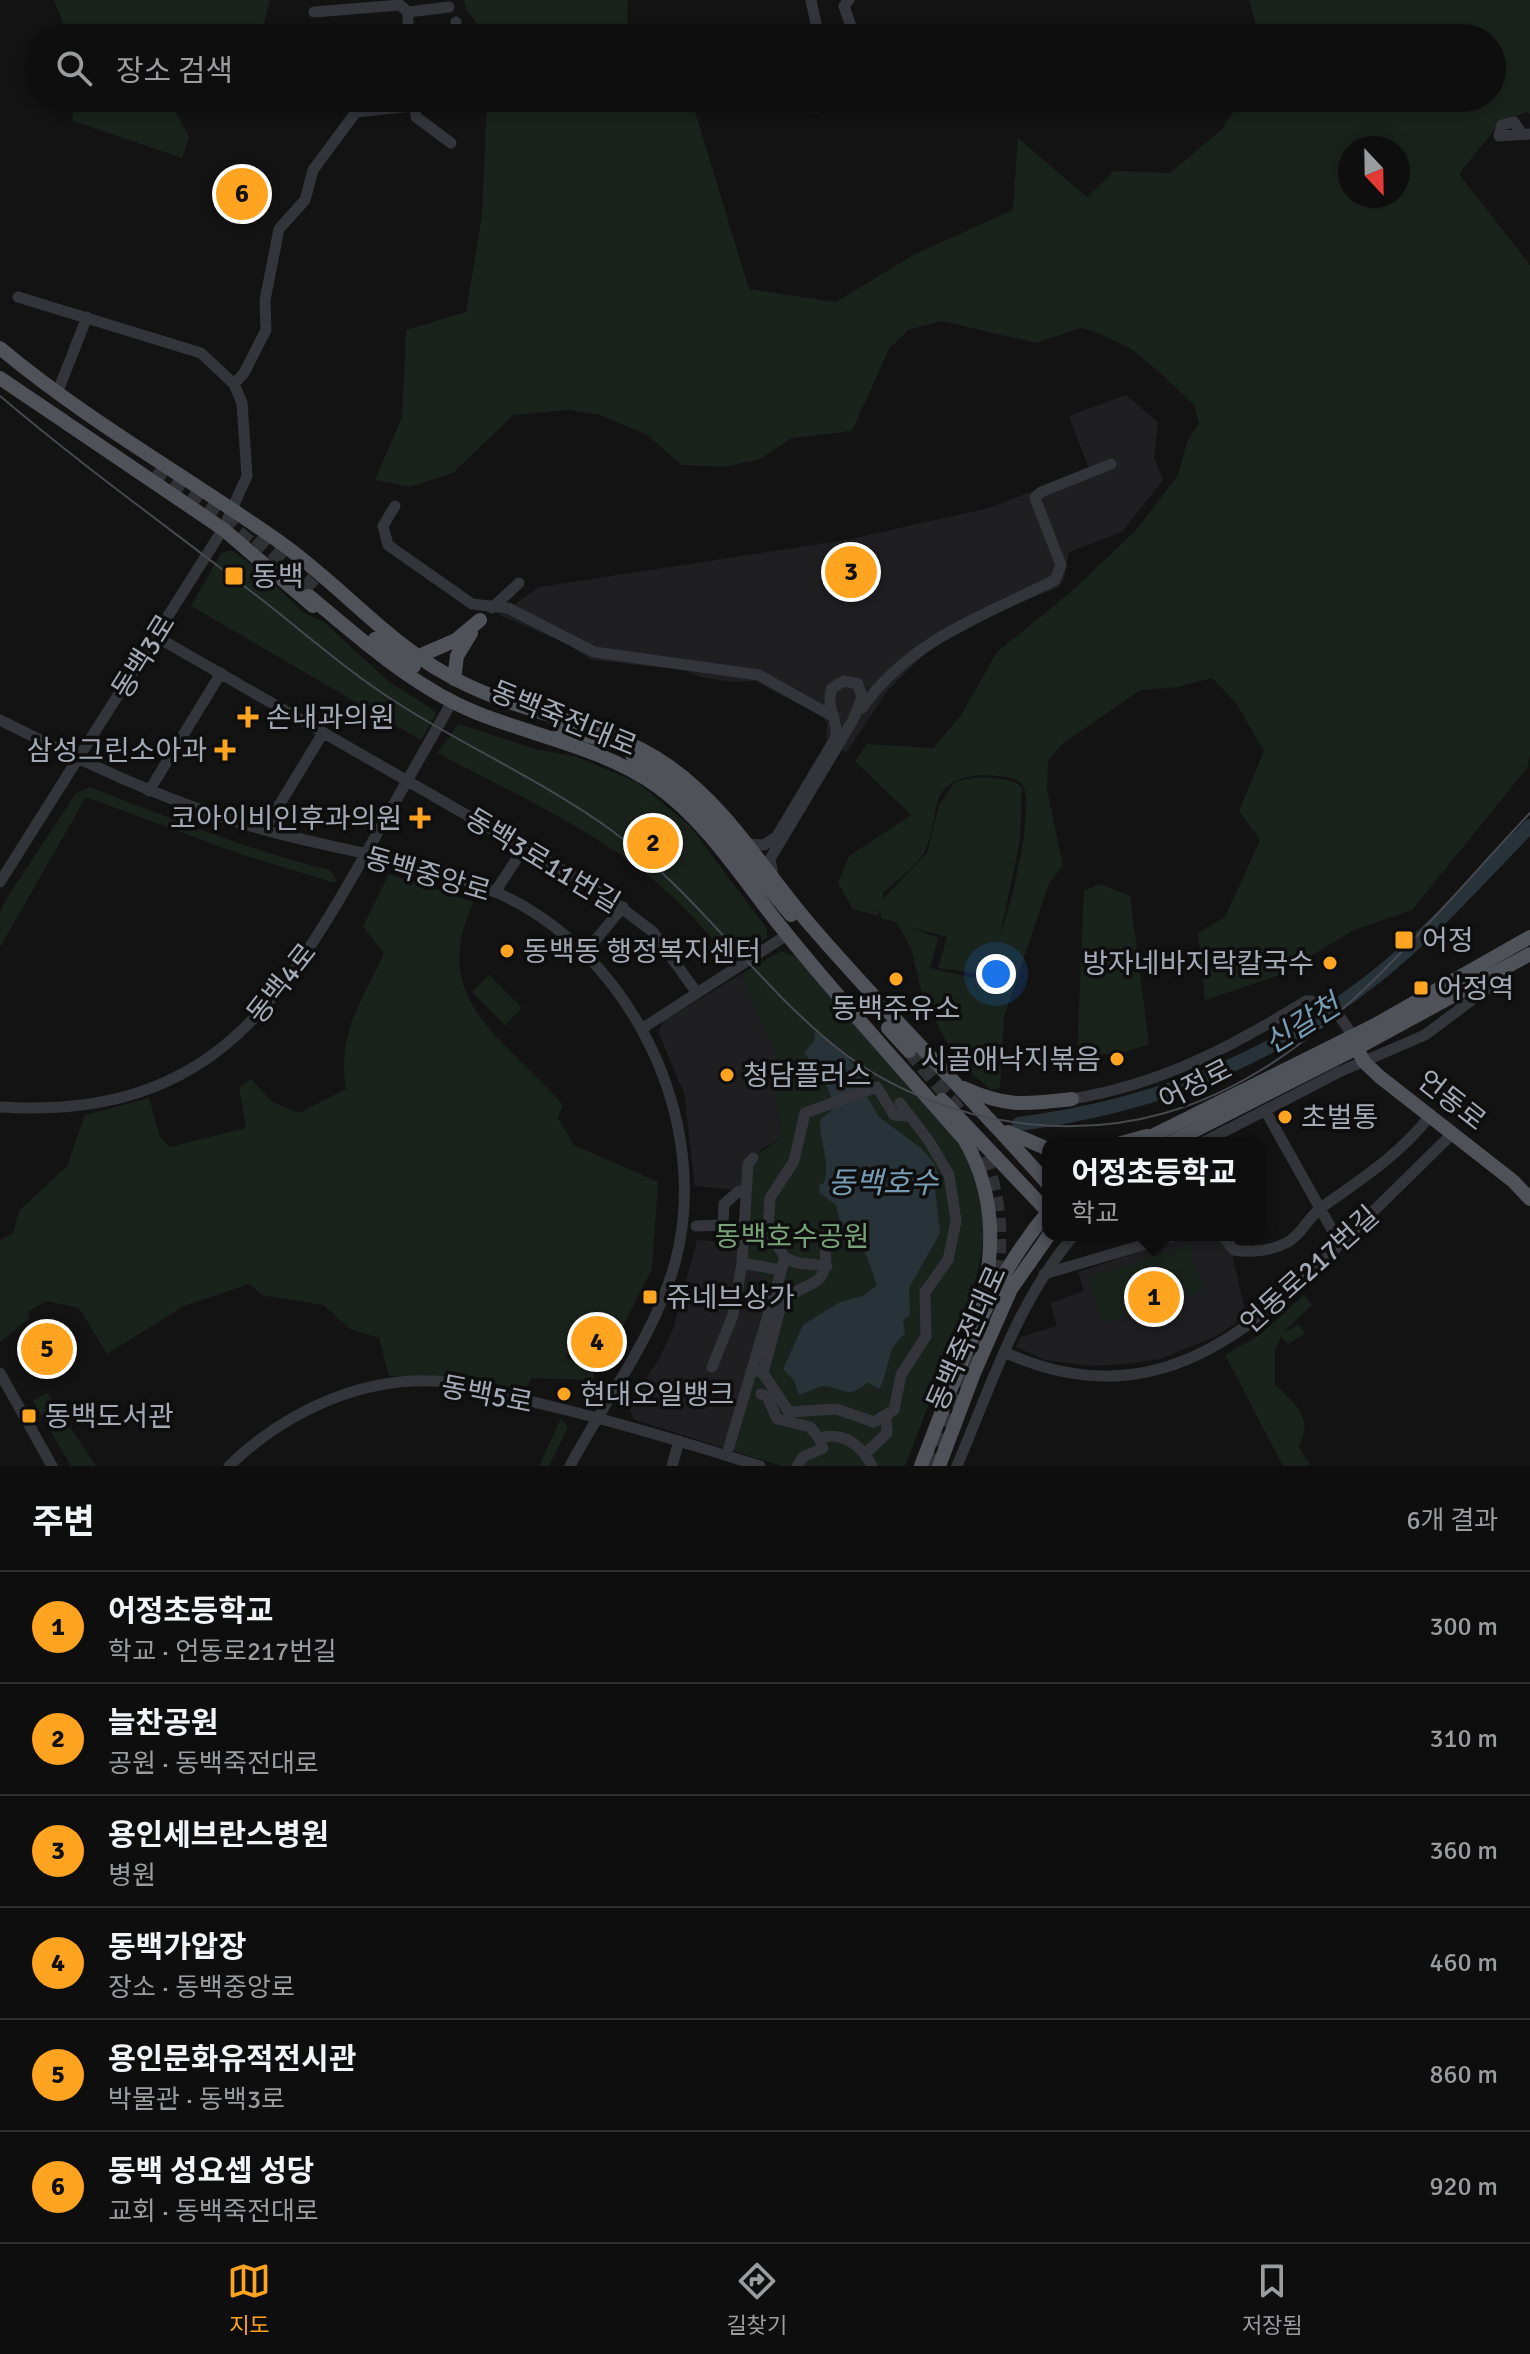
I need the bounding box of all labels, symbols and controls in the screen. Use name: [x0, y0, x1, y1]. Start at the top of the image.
search box: [24, 24, 1506, 112]
icon: search: [52, 46, 96, 90]
text: 장소 검색: [116, 53, 233, 90]
north arrow: [1338, 136, 1410, 208]
pin: 6: [216, 164, 268, 224]
pin: 3: [825, 542, 877, 602]
place label: 동백: [252, 560, 304, 594]
marker: 동백: [223, 565, 245, 587]
street label: 동백3로: [105, 608, 183, 705]
street label: 동백죽전대로: [486, 674, 642, 764]
place label: 손내과의원: [266, 701, 395, 735]
marker: 손내과의원: [237, 706, 259, 728]
place label: 삼성그린소아과: [27, 734, 207, 768]
marker: 삼성그린소아과: [214, 739, 236, 761]
street label: 동백3로11번길: [459, 801, 626, 920]
place label: 코아이비인후과의원: [170, 802, 402, 836]
marker: 코아이비인후과의원: [409, 807, 431, 829]
pin: 2: [627, 813, 679, 873]
street label: 동백중앙로: [361, 841, 494, 909]
place label: 어정: [1422, 924, 1474, 958]
marker: 어정: [1393, 929, 1415, 951]
place label: 동백동 행정복지센터: [523, 935, 761, 969]
street label: 동백4로: [240, 937, 324, 1030]
marker: 동백동 행정복지센터: [498, 942, 516, 960]
place label: 방자네바지락칼국수: [1082, 947, 1314, 981]
your location: [976, 954, 1016, 994]
marker: 방자네바지락칼국수: [1321, 954, 1339, 972]
marker: 동백주유소: [887, 970, 905, 988]
place label: 어정역: [1437, 972, 1514, 1006]
marker: 어정역: [1412, 979, 1430, 997]
water label: 신갈천: [1257, 985, 1350, 1062]
place label: 동백주유소: [832, 992, 960, 1026]
place label: 시골애낙지볶음: [921, 1043, 1101, 1077]
marker: 시골애낙지볶음: [1108, 1050, 1126, 1068]
street label: 어정로: [1153, 1052, 1238, 1118]
place label: 청담플러스: [743, 1059, 872, 1093]
street label: 언동로: [1410, 1064, 1492, 1138]
marker: 청담플러스: [718, 1066, 736, 1084]
place label: 초벌통: [1301, 1101, 1378, 1135]
marker: 초벌통: [1276, 1108, 1294, 1126]
popup: [1042, 1137, 1266, 1241]
text: 어정초등학교: [1071, 1155, 1237, 1192]
water label: 동백호수: [828, 1165, 940, 1202]
text: 학교: [1071, 1198, 1119, 1230]
street label: 언동로217번길: [1234, 1199, 1386, 1341]
park label: 동백호수공원: [715, 1220, 869, 1254]
street label: 동백죽전대로: [920, 1261, 1014, 1416]
pin: 1: [1128, 1267, 1180, 1327]
place label: 쥬네브상가: [666, 1281, 795, 1315]
marker: 쥬네브상가: [641, 1288, 659, 1306]
pin: 4: [571, 1312, 623, 1372]
pin: 5: [21, 1319, 73, 1379]
street label: 동백5로: [438, 1369, 535, 1420]
place label: 현대오일뱅크: [580, 1378, 735, 1412]
marker: 현대오일뱅크: [555, 1385, 573, 1403]
place label: 동백도서관: [45, 1400, 174, 1434]
marker: 동백도서관: [20, 1407, 38, 1425]
text: 주변: [32, 1501, 95, 1543]
text: 6개 결과: [1406, 1505, 1498, 1537]
text: 어정초등학교: [108, 1593, 274, 1630]
text: 1: [51, 1611, 65, 1643]
text: 300 m: [1429, 1611, 1498, 1643]
text: 학교 · 언동로217번길: [108, 1636, 337, 1668]
text: 늘찬공원: [108, 1705, 218, 1742]
text: 2: [51, 1723, 65, 1755]
text: 310 m: [1429, 1723, 1498, 1755]
text: 공원 · 동백죽전대로: [108, 1748, 319, 1780]
text: 용인세브란스병원: [108, 1817, 329, 1854]
text: 3: [51, 1835, 65, 1867]
text: 360 m: [1429, 1835, 1498, 1867]
text: 병원: [108, 1860, 156, 1892]
text: 동백가압장: [108, 1929, 246, 1966]
text: 4: [51, 1947, 65, 1979]
text: 460 m: [1429, 1947, 1498, 1979]
text: 장소 · 동백중앙로: [108, 1972, 295, 2004]
text: 용인문화유적전시관: [108, 2041, 356, 2078]
text: 5: [51, 2059, 65, 2091]
text: 860 m: [1429, 2059, 1498, 2091]
text: 박물관 · 동백3로: [108, 2084, 285, 2116]
text: 동백 성요셉 성당: [108, 2153, 314, 2190]
text: 6: [51, 2171, 65, 2203]
text: 920 m: [1429, 2171, 1498, 2203]
text: 교회 · 동백죽전대로: [108, 2196, 319, 2228]
tab: 지도: [227, 2259, 271, 2339]
tab: 길찾기: [726, 2259, 787, 2339]
tab: 저장됨: [1242, 2259, 1303, 2339]

